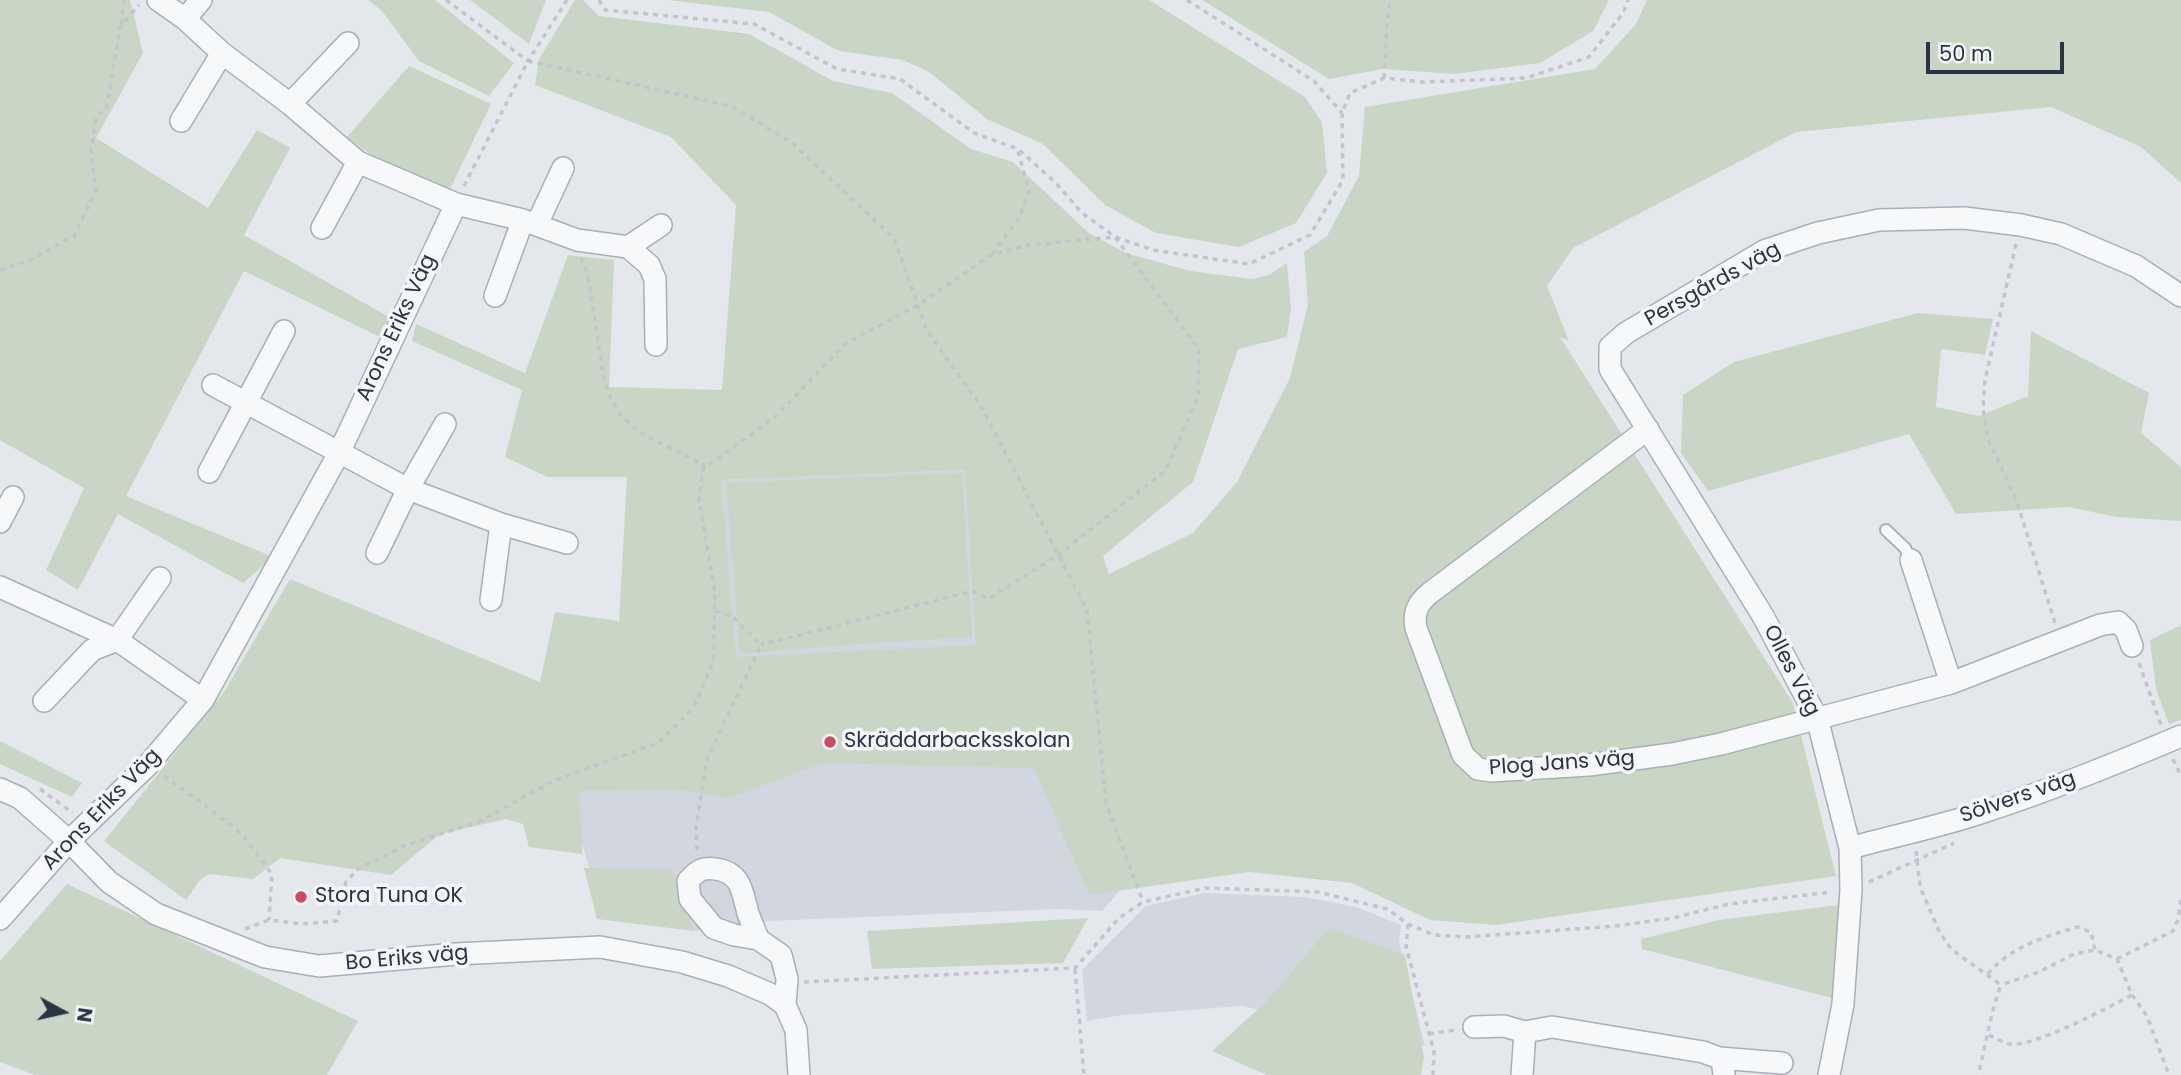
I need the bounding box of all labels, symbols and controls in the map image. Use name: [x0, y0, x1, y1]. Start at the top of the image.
scale bar: [1929, 28, 2067, 72]
text: 50 m: [1939, 39, 1993, 68]
street label: Persgårds väg: [1641, 237, 1785, 333]
street label: Arons Eriks Väg: [352, 251, 442, 405]
street label: Olles Väg: [1757, 621, 1825, 721]
place label: Skräddarbacksskolan: [844, 729, 1071, 755]
marker: Skräddarbacksskolan: [822, 734, 838, 750]
street label: Arons Eriks Väg: [38, 744, 166, 876]
street label: Plog Jans väg: [1488, 746, 1636, 782]
street label: Sölvers väg: [1957, 767, 2079, 829]
place label: Stora Tuna OK: [315, 884, 463, 910]
marker: Stora Tuna OK: [293, 889, 309, 905]
street label: Bo Eriks väg: [345, 941, 469, 977]
north arrow: [28, 977, 98, 1047]
text: N: [70, 1006, 99, 1024]

